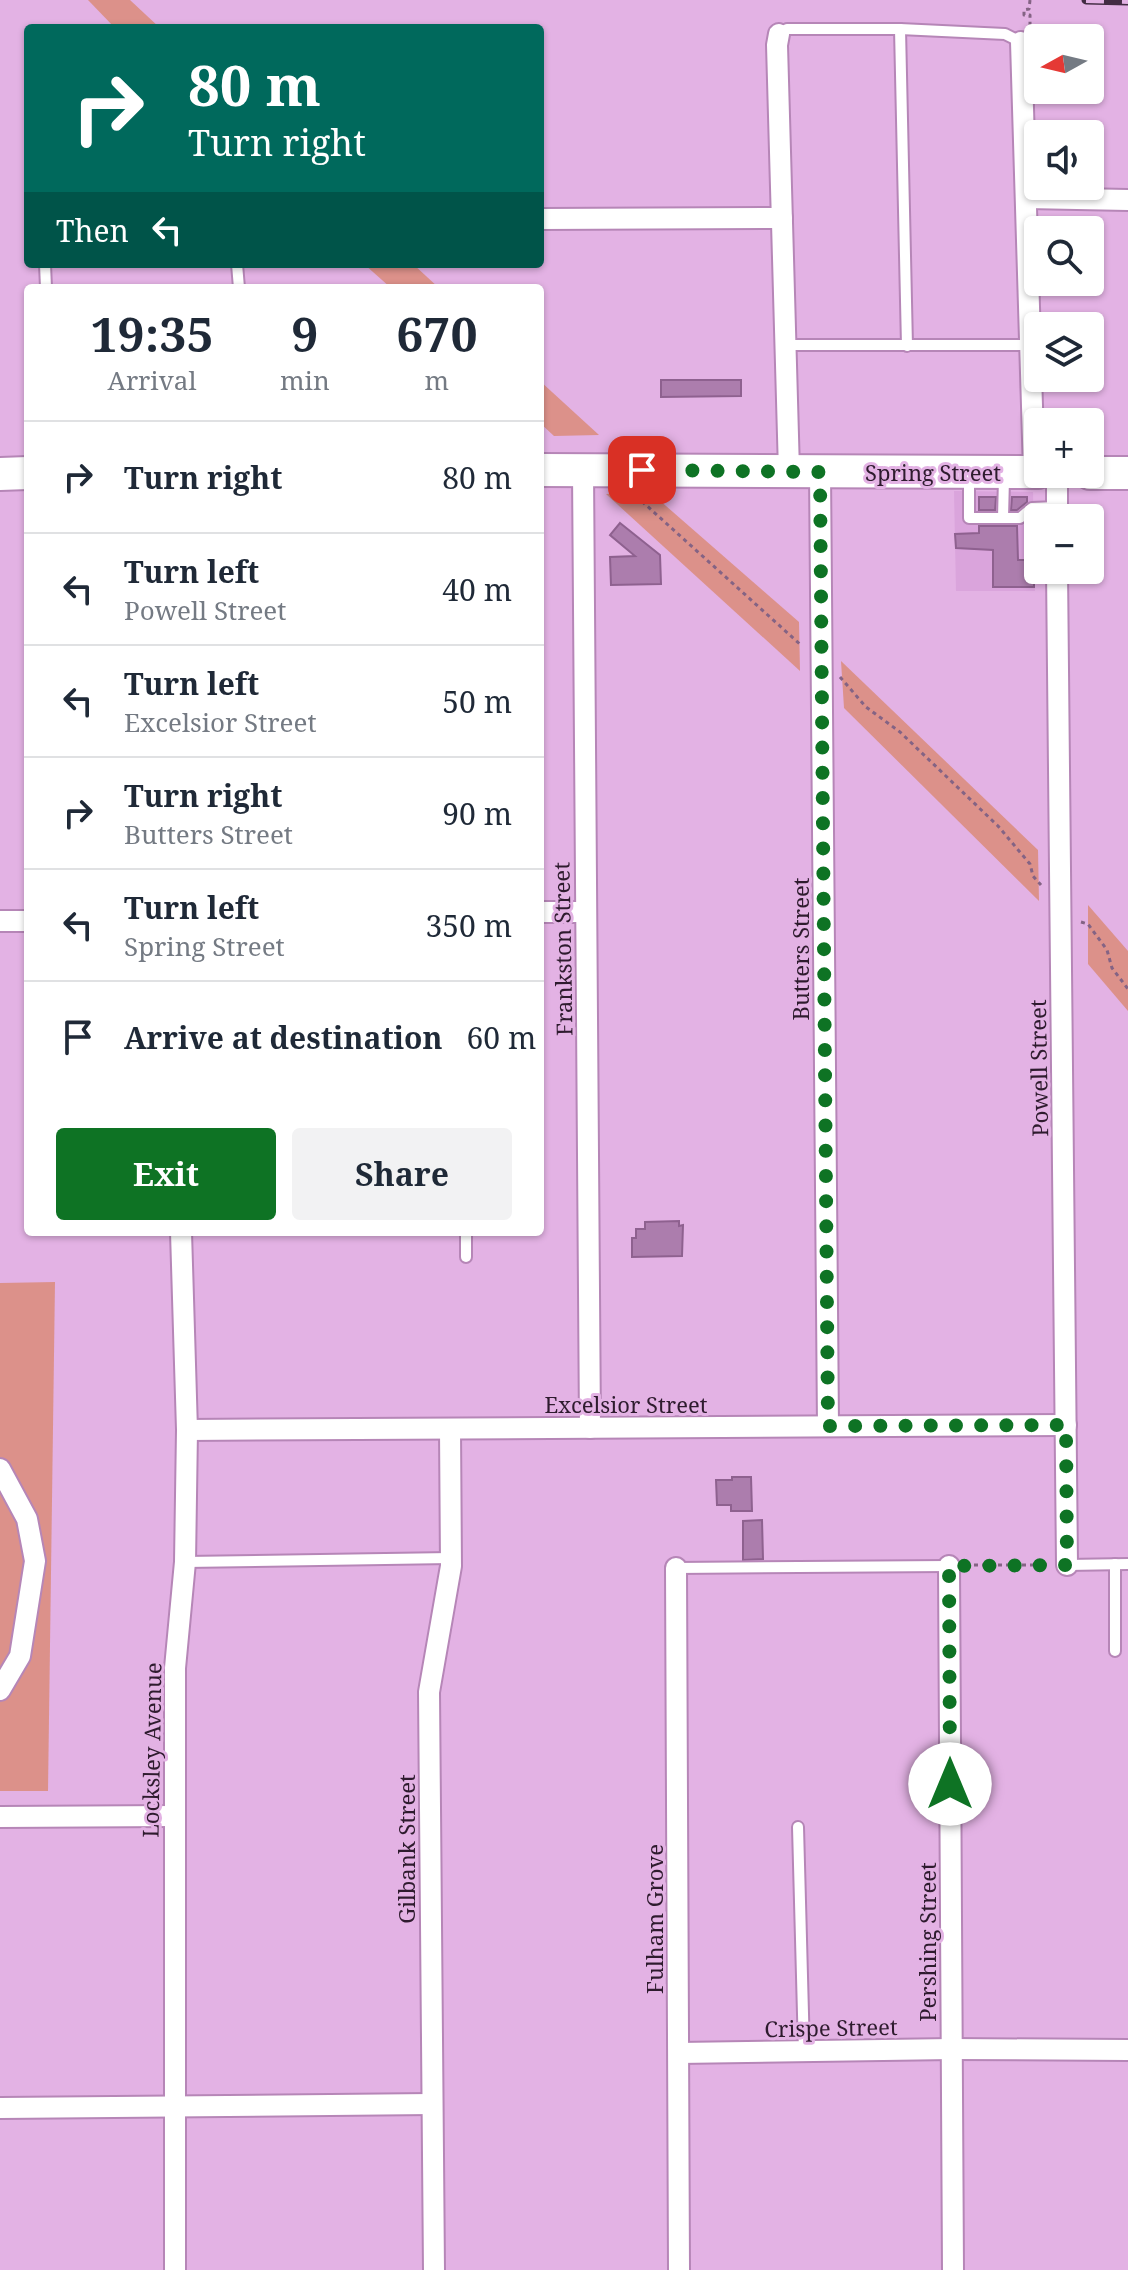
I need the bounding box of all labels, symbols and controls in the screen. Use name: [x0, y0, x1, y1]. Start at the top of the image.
north arrow: [1024, 24, 1104, 104]
map controls: [1024, 24, 1104, 584]
text: 80 m: [188, 46, 321, 122]
icon: right: [56, 56, 160, 160]
text: Turn right: [188, 118, 366, 167]
button: sound: [1024, 120, 1104, 200]
icon: left: [145, 208, 189, 252]
text: Then: [56, 210, 129, 251]
button: search: [1024, 216, 1104, 296]
text: 19:35: [90, 301, 214, 366]
text: 9: [291, 301, 318, 366]
text: 670: [396, 301, 478, 366]
button: layers: [1024, 312, 1104, 392]
text: Arrival: [108, 362, 196, 398]
text: min: [280, 362, 330, 398]
text: m: [425, 362, 449, 398]
button: +: [1024, 408, 1104, 488]
pin: [608, 436, 676, 504]
icon: arrive: [620, 448, 664, 492]
icon: right: [56, 455, 100, 499]
text: Turn right: [124, 457, 282, 498]
text: 80 m: [442, 457, 512, 498]
street label: Spring Street: [865, 457, 1001, 487]
button: −: [1024, 504, 1104, 584]
text: Turn left: [124, 551, 259, 592]
icon: left: [56, 567, 100, 611]
text: 40 m: [442, 569, 512, 610]
text: Powell Street: [124, 592, 286, 628]
text: Turn left: [124, 663, 259, 704]
icon: left: [56, 679, 100, 723]
text: 50 m: [442, 681, 512, 722]
text: Excelsior Street: [124, 704, 317, 740]
text: Turn right: [124, 775, 282, 816]
icon: right: [56, 791, 100, 835]
text: 90 m: [442, 793, 512, 834]
text: Butters Street: [124, 816, 293, 852]
street label: Frankston Street: [545, 862, 579, 1036]
street label: Butters Street: [785, 877, 815, 1020]
text: Turn left: [124, 887, 259, 928]
icon: left: [56, 903, 100, 947]
text: 350 m: [426, 905, 512, 946]
text: Spring Street: [124, 928, 285, 964]
street label: Powell Street: [1022, 999, 1054, 1137]
icon: arrive: [56, 1015, 100, 1059]
text: Arrive at destination: [124, 1017, 443, 1058]
text: 60 m: [467, 1017, 536, 1058]
button: Exit: [56, 1128, 276, 1220]
button: Share: [292, 1128, 512, 1220]
street label: Excelsior Street: [545, 1389, 708, 1419]
street label: Locksley Avenue: [134, 1662, 168, 1838]
position arrow: [908, 1742, 992, 1826]
street label: Gilbank Street: [391, 1774, 421, 1924]
street label: Fulham Grove: [639, 1844, 669, 1994]
street label: Pershing Street: [912, 1862, 942, 2022]
street label: Crispe Street: [764, 2011, 898, 2043]

